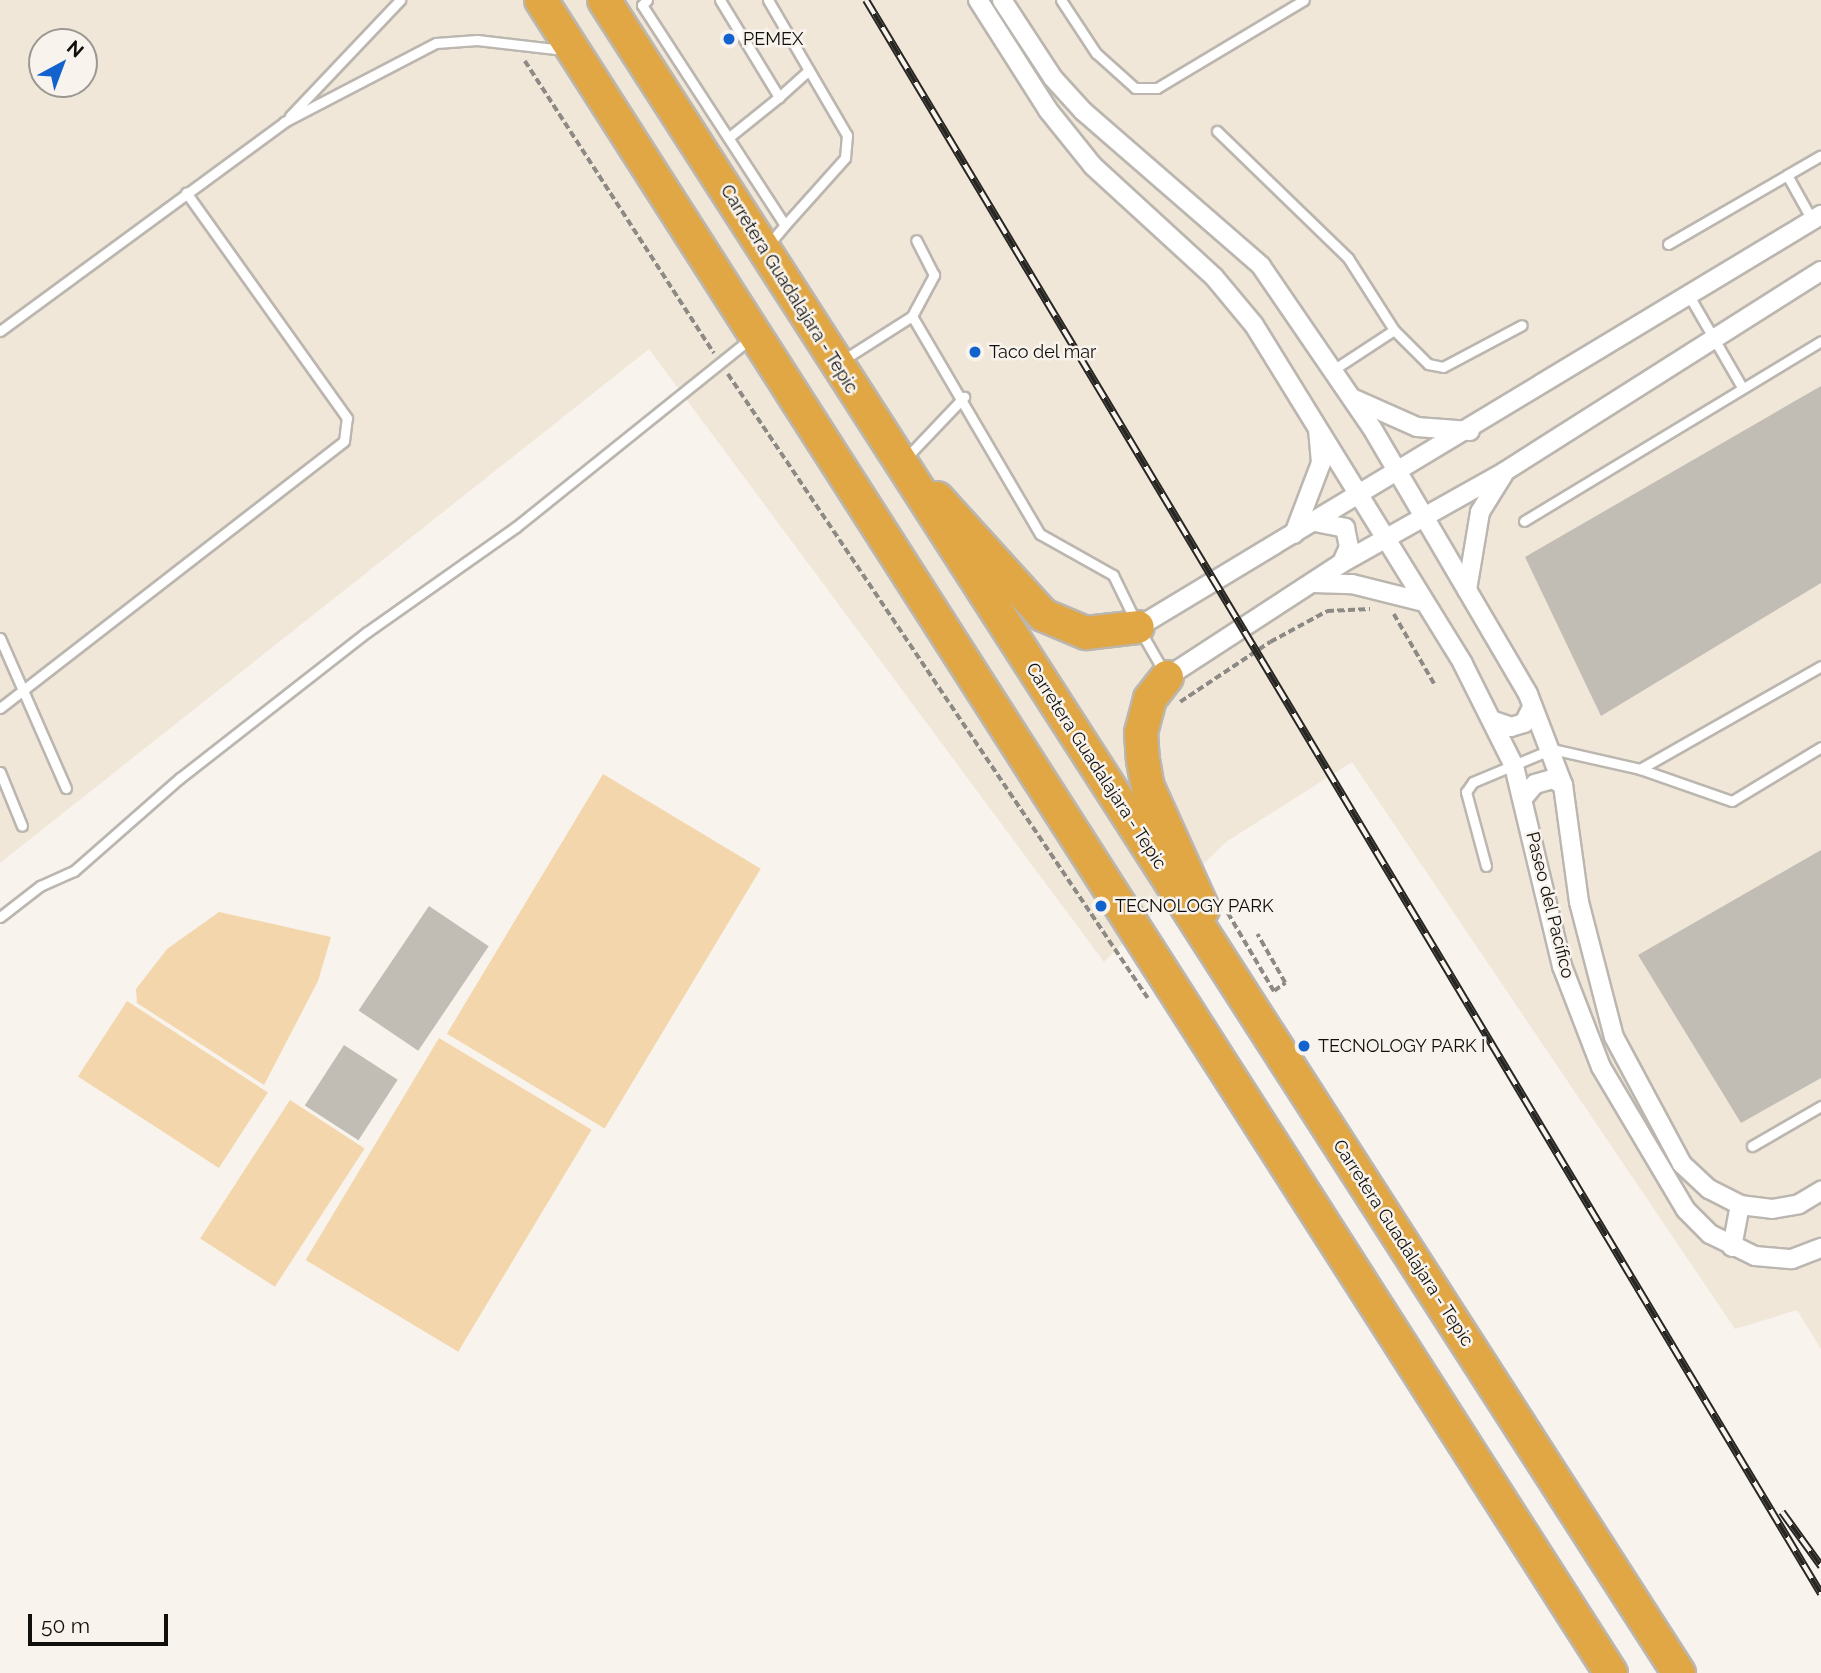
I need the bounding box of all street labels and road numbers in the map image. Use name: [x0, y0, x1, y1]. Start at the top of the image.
street label: Carretera Guadalajara - Tepic: [716, 181, 862, 397]
street label: Carretera Guadalajara - Tepic: [1021, 658, 1171, 874]
street label: Paseo del Pacífico: [1521, 829, 1579, 981]
street label: Carretera Guadalajara - Tepic: [1328, 1135, 1478, 1351]

